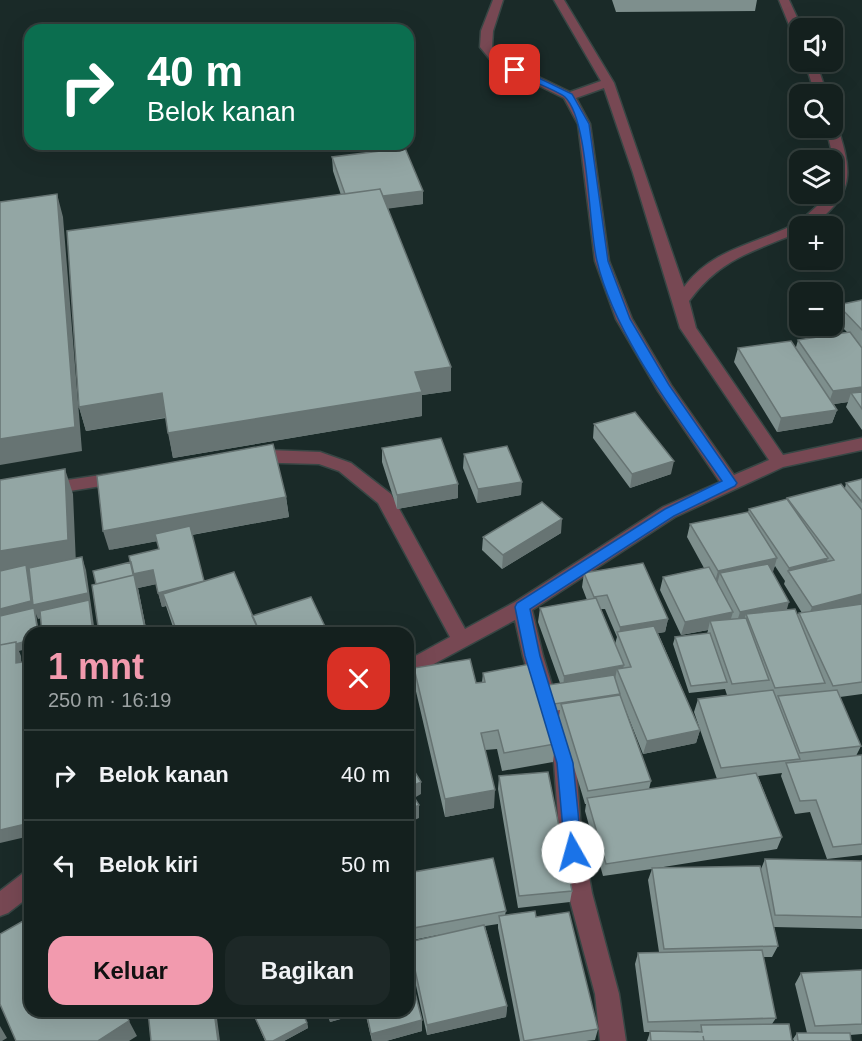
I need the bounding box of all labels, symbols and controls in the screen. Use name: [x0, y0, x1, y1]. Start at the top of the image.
map controls: [789, 18, 843, 336]
button: sound: [789, 18, 843, 72]
pin: [489, 44, 540, 95]
icon: right: [48, 48, 126, 126]
text: 40 m: [147, 48, 243, 95]
icon: arrive: [498, 53, 531, 86]
button: search: [789, 84, 843, 138]
text: Belok kanan: [147, 97, 296, 127]
button: layers: [789, 150, 843, 204]
button: +: [789, 216, 843, 270]
button: −: [789, 282, 843, 336]
text: 1 mnt: [48, 646, 144, 687]
button: close: [327, 647, 390, 710]
text: 250 m · 16:19: [48, 689, 171, 711]
icon: right: [48, 759, 81, 792]
text: Belok kanan: [99, 762, 229, 787]
text: 40 m: [341, 762, 390, 787]
position arrow: [541, 820, 605, 884]
icon: left: [48, 849, 81, 882]
text: Belok kiri: [99, 852, 198, 877]
text: 50 m: [341, 852, 390, 877]
button: Keluar: [48, 936, 213, 1005]
button: Bagikan: [225, 936, 390, 1005]

